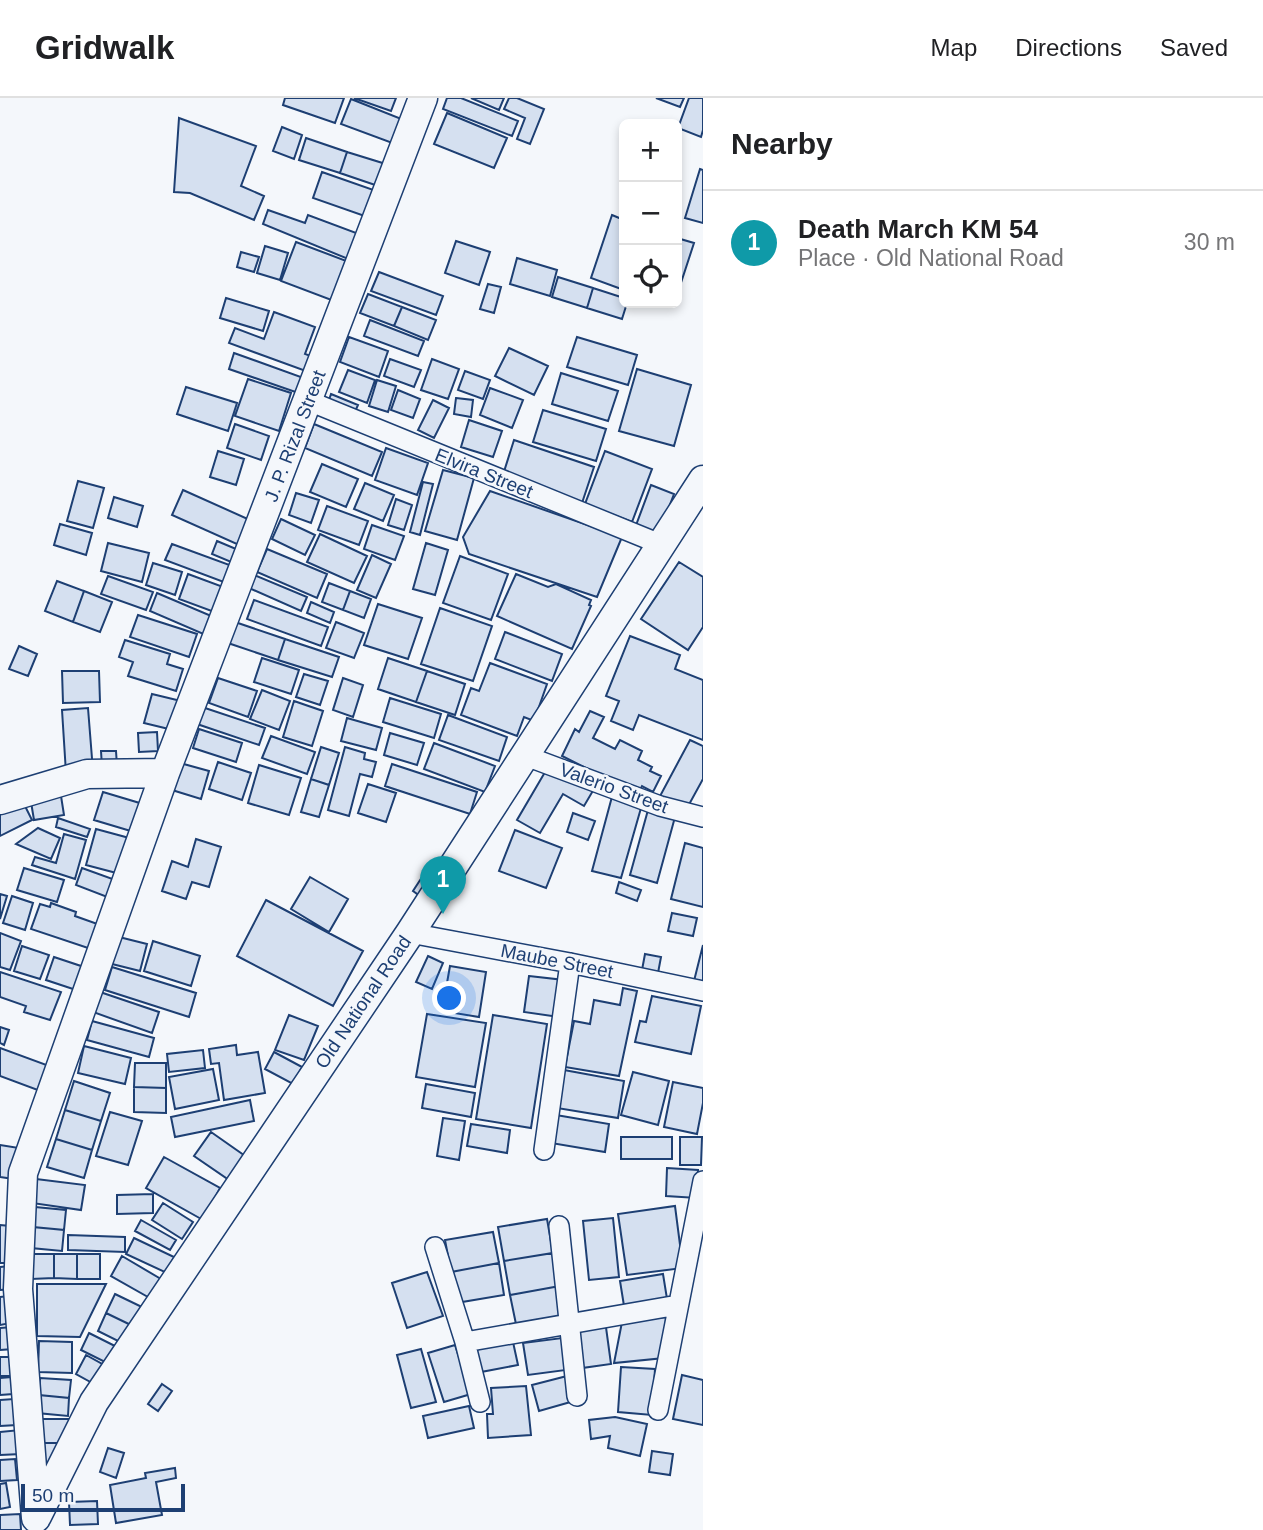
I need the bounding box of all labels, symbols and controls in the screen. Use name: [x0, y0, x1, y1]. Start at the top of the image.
text: Gridwalk: [35, 29, 174, 66]
text: Map: [931, 34, 977, 61]
text: Directions: [1015, 34, 1122, 61]
text: Saved: [1160, 34, 1228, 61]
map controls: [619, 119, 682, 308]
button: +: [619, 119, 682, 182]
text: Nearby: [731, 127, 833, 160]
button: −: [619, 182, 682, 245]
text: Death March KM 54: [798, 214, 1038, 244]
text: 1: [748, 229, 760, 255]
text: 30 m: [1184, 229, 1235, 255]
button: locate: [619, 245, 682, 308]
text: Place · Old National Road: [798, 245, 1064, 271]
street label: J. P. Rizal Street: [260, 367, 330, 505]
street label: Elvira Street: [432, 444, 537, 502]
street label: Valerio Street: [557, 759, 672, 818]
pin: 1: [420, 856, 466, 914]
street label: Old National Road: [311, 932, 415, 1072]
street label: Maube Street: [499, 940, 616, 982]
your location: [432, 981, 466, 1015]
scale bar: [21, 1481, 186, 1513]
text: 50 m: [32, 1485, 74, 1506]

